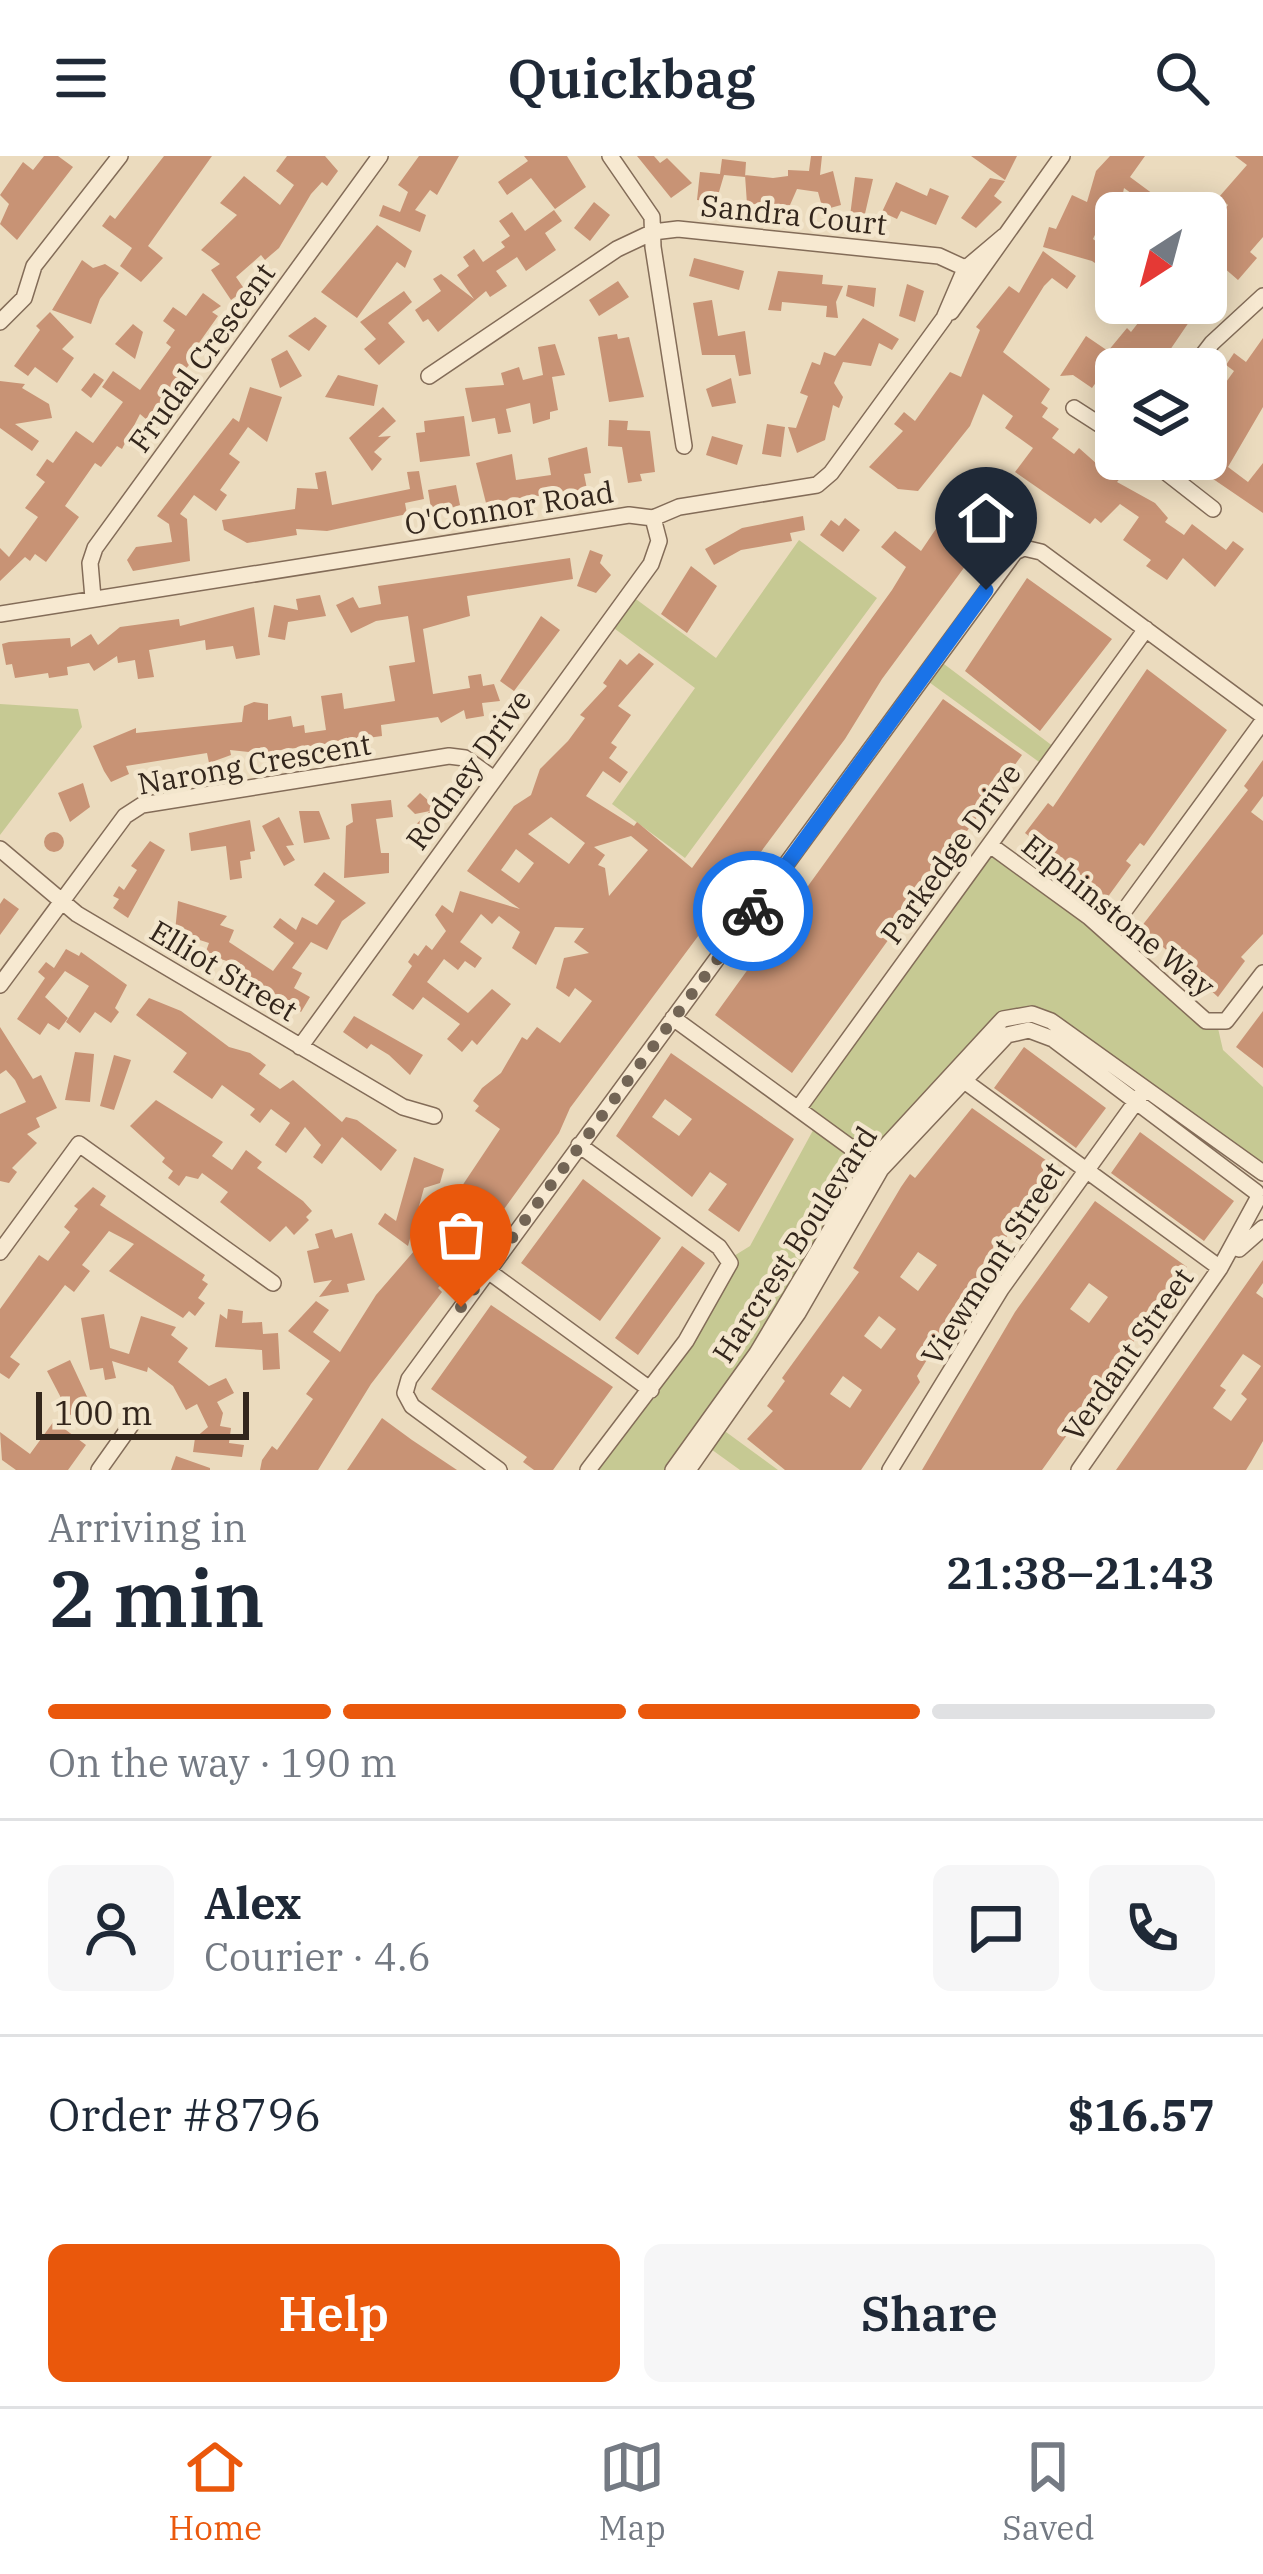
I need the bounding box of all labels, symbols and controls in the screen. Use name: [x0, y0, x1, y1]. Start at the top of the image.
text: Quickbag: [507, 43, 756, 113]
icon: menu: [48, 45, 114, 111]
icon: search: [1149, 45, 1215, 111]
street label: Sandra Court: [699, 185, 889, 243]
north arrow: [1095, 192, 1227, 324]
map controls: [1095, 192, 1227, 480]
street label: Frudal Crescent: [119, 254, 283, 460]
button: layers: [1095, 348, 1227, 480]
pin: [935, 467, 1037, 590]
street label: O'Connor Road: [402, 471, 616, 543]
icon: home: [953, 485, 1019, 551]
street label: Rodney Drive: [397, 681, 539, 857]
street label: Narong Crescent: [134, 723, 374, 803]
street label: Parkedge Drive: [871, 755, 1029, 951]
street label: Elphinstone Way: [1014, 825, 1224, 1005]
courier: [693, 851, 813, 971]
icon: bike: [720, 878, 786, 944]
street label: Elliot Street: [143, 911, 305, 1029]
street label: Harcrest Boulevard: [703, 1118, 885, 1370]
street label: Viewmont Street: [912, 1154, 1072, 1372]
pin: [410, 1184, 512, 1307]
icon: bag: [428, 1202, 494, 1268]
street label: Verdant Street: [1053, 1260, 1201, 1448]
scale bar: [36, 1386, 249, 1439]
text: 100 m: [54, 1391, 153, 1434]
text: Arriving in: [48, 1502, 247, 1553]
text: 21:38–21:43: [946, 1543, 1215, 1601]
text: 2 min: [48, 1547, 265, 1648]
text: On the way · 190 m: [48, 1737, 397, 1788]
button: person: [48, 1865, 174, 1991]
button: chat: [933, 1865, 1059, 1991]
button: phone: [1089, 1865, 1215, 1991]
text: Alex: [204, 1873, 301, 1931]
text: Courier · 4.6: [204, 1931, 431, 1982]
text: Order #8796: [48, 2085, 321, 2143]
text: $16.57: [1068, 2085, 1215, 2143]
button: Help: [48, 2244, 620, 2382]
button: Share: [644, 2244, 1215, 2382]
tab: Home: [168, 2434, 262, 2549]
tab: Map: [599, 2434, 666, 2549]
tab: Saved: [1002, 2434, 1095, 2549]

